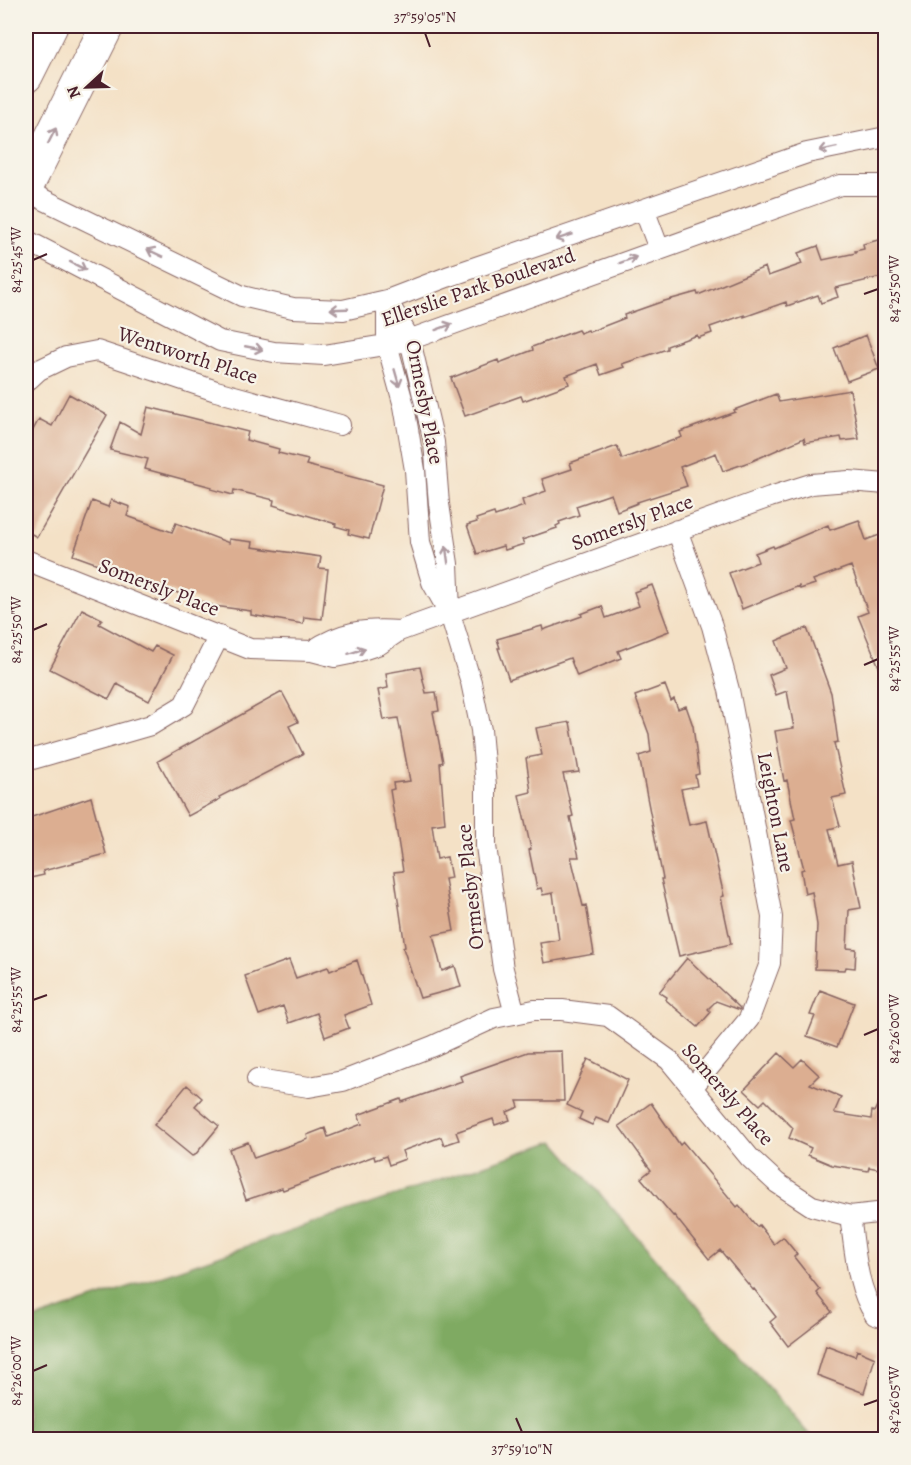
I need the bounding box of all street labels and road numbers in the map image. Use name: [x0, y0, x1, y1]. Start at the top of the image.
street label: Ellerslie Park Boulevard: [377, 240, 579, 333]
street label: Wentworth Place: [113, 319, 262, 391]
street label: Ormesby Place: [399, 337, 451, 467]
street label: Somersly Place: [567, 487, 697, 557]
street label: Somersly Place: [94, 551, 224, 623]
street label: Leighton Lane: [751, 749, 801, 875]
street label: Ormesby Place: [449, 823, 491, 951]
street label: Somersly Place: [676, 1037, 780, 1151]

